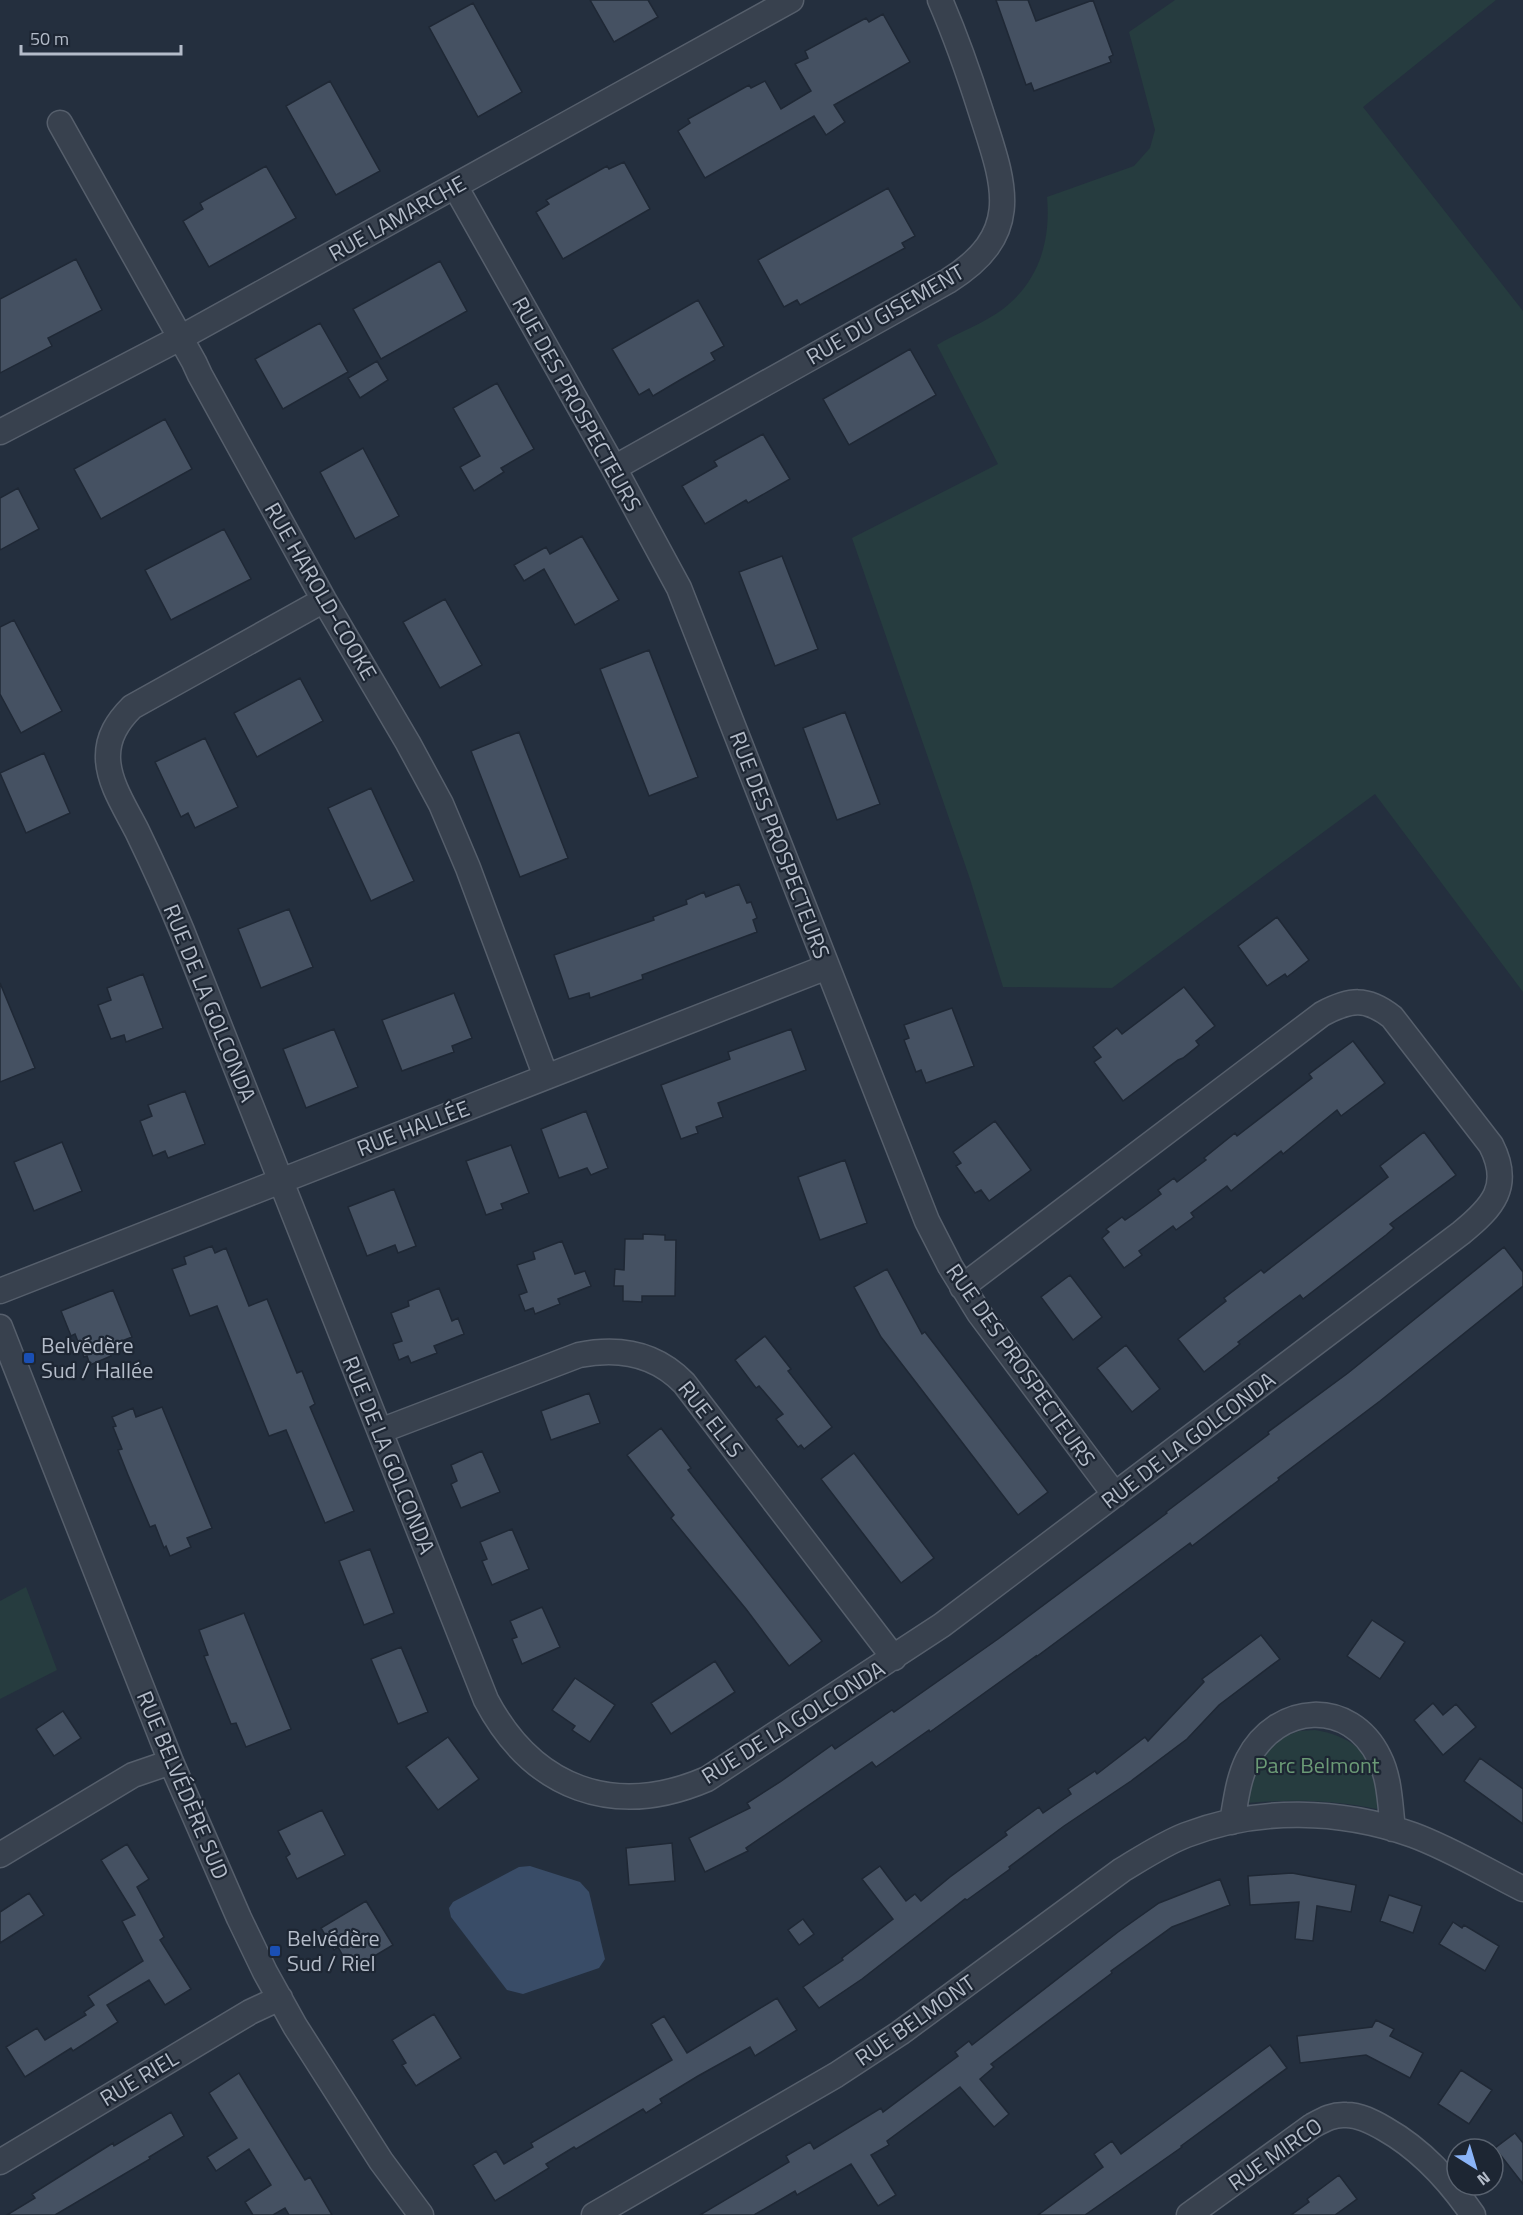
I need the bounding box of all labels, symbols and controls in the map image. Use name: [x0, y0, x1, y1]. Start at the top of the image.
scale bar: [21, 18, 182, 56]
text: 50 m: [30, 25, 69, 52]
street label: RUE LAMARCHE: [322, 166, 472, 270]
street label: RUE DU GISEMENT: [799, 255, 971, 373]
street label: RUE DES PROSPECTEURS: [504, 290, 650, 518]
street label: RUE HAROLD-COOKE: [256, 496, 386, 686]
street label: RUE DES PROSPECTEURS: [721, 726, 839, 964]
street label: RUE DE LA GOLCONDA: [155, 899, 265, 1107]
street label: RUE HALLÉE: [352, 1091, 474, 1165]
street label: RUE DES PROSPECTEURS: [938, 1256, 1104, 1474]
place label: Belvédère Sud / Hallée: [41, 1328, 153, 1387]
marker: Belvédère Sud / Hallée: [22, 1351, 36, 1365]
street label: RUE DE LA GOLCONDA: [334, 1351, 444, 1559]
street label: RUE DE LA GOLCONDA: [1094, 1363, 1282, 1517]
street label: RUE ELLS: [670, 1373, 752, 1465]
street label: RUE DE LA GOLCONDA: [695, 1652, 891, 1792]
street label: RUE BELVÉDÈRE SUD: [128, 1685, 238, 1885]
park label: Parc Belmont: [1254, 1748, 1380, 1782]
place label: Belvédère Sud / Riel: [287, 1921, 380, 1980]
marker: Belvédère Sud / Riel: [268, 1944, 282, 1958]
street label: RUE BELMONT: [848, 1966, 983, 2074]
street label: RUE RIEL: [93, 2041, 185, 2115]
street label: RUE MIRCO: [1221, 2109, 1329, 2199]
north arrow: [1445, 2137, 1505, 2197]
text: N: [1472, 2166, 1496, 2192]

